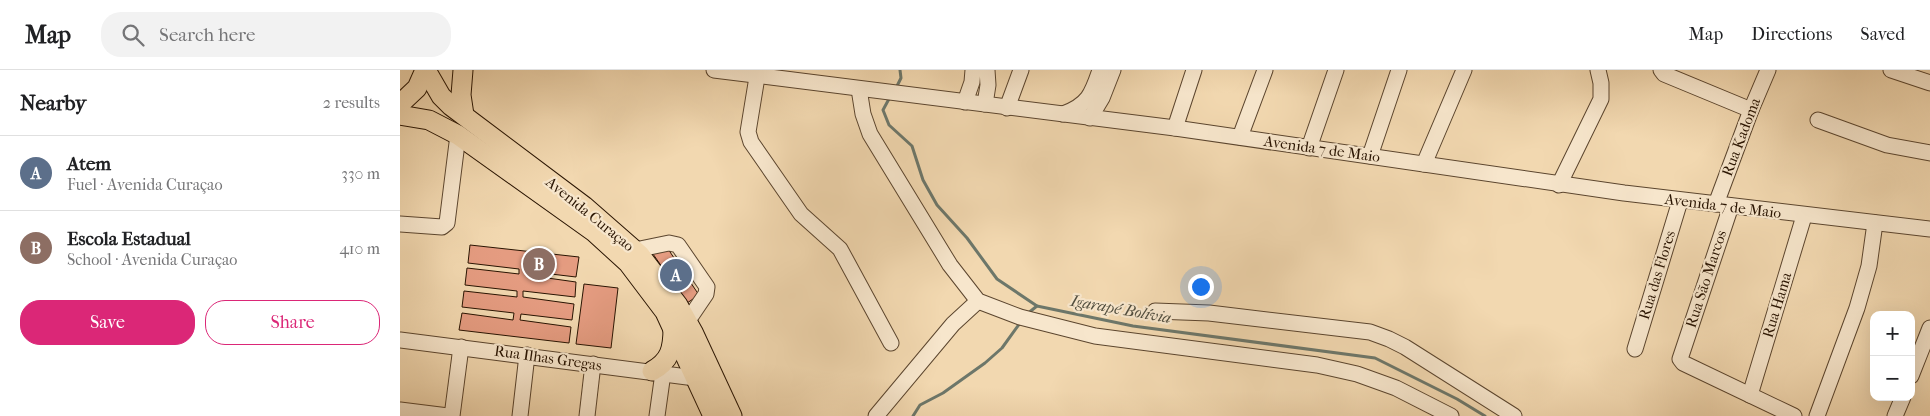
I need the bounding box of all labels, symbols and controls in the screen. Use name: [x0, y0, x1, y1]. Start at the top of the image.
search box: [101, 12, 451, 57]
text: Map: [25, 21, 71, 49]
icon: search: [119, 21, 147, 49]
text: Search here: [159, 24, 255, 46]
text: Map: [1689, 24, 1723, 45]
text: Directions: [1751, 24, 1832, 45]
text: Saved: [1860, 24, 1905, 45]
text: Nearby: [20, 91, 86, 115]
text: 2 results: [323, 93, 380, 112]
street label: Rua Kadoma: [1718, 94, 1765, 179]
street label: Avenida 7 de Maio: [1262, 132, 1382, 166]
text: Atem: [67, 153, 111, 175]
text: A: [31, 164, 41, 183]
text: 330 m: [341, 164, 380, 183]
street label: Avenida Curaçao: [541, 172, 638, 255]
text: Fuel · Avenida Curaçao: [67, 175, 223, 194]
street label: Avenida 7 de Maio: [1663, 190, 1783, 222]
street label: Rua São Marcos: [1682, 227, 1730, 330]
text: Escola Estadual: [67, 228, 191, 250]
street label: Rua das Flores: [1635, 228, 1679, 322]
text: B: [31, 239, 41, 258]
text: 410 m: [339, 239, 380, 258]
pin: B: [523, 245, 555, 283]
text: School · Avenida Curaçao: [67, 250, 237, 269]
pin: A: [660, 256, 692, 294]
street label: Rua Hama: [1759, 269, 1796, 340]
your location: [1188, 274, 1214, 300]
water label: Igarapé Bolívia: [1068, 291, 1173, 327]
button: Save: [20, 300, 195, 345]
button: Share: [205, 300, 380, 345]
map controls: [1870, 311, 1915, 401]
button: +: [1870, 311, 1915, 356]
street label: Rua Ilhas Gregas: [493, 342, 603, 375]
button: −: [1870, 356, 1915, 401]

